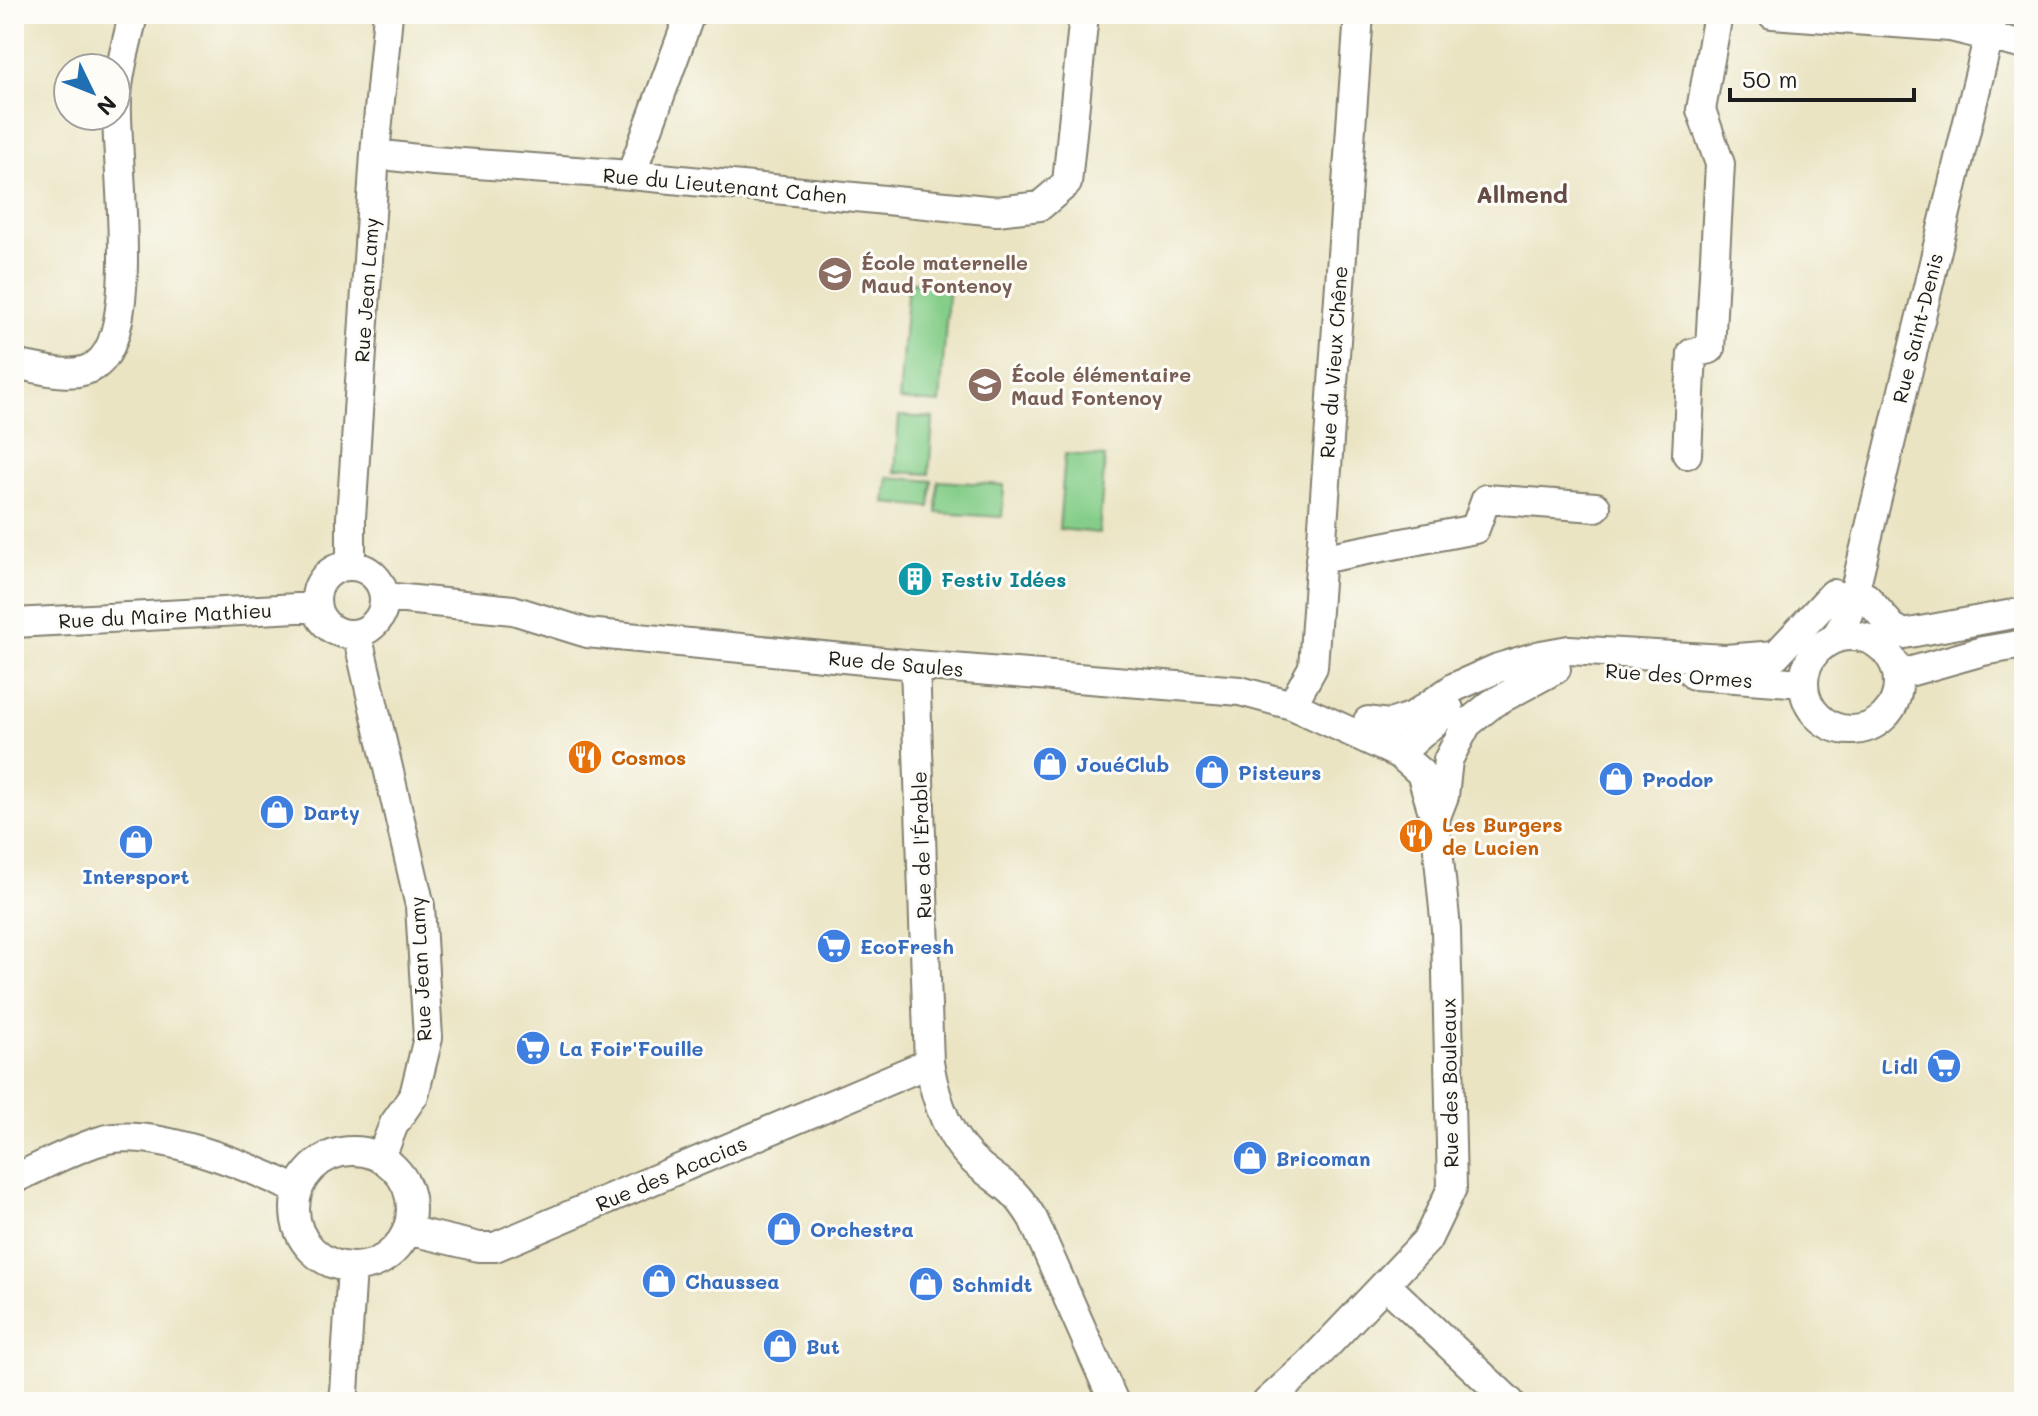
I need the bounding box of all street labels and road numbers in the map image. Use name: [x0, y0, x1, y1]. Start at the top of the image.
street label: Rue du Lieutenant Cahen: [602, 161, 848, 209]
street label: Rue Jean Lamy: [348, 217, 384, 363]
street label: Rue Saint-Denis: [1886, 250, 1948, 406]
street label: Rue du Vieux Chêne: [1313, 265, 1353, 459]
street label: Rue du Maire Mathieu: [58, 596, 272, 634]
street label: Rue de Saules: [827, 644, 965, 682]
street label: Rue des Ormes: [1604, 657, 1754, 693]
street label: Rue de l'Érable: [905, 771, 937, 919]
street label: Rue Jean Lamy: [403, 896, 437, 1042]
street label: Rue des Bouleaux: [1435, 998, 1463, 1168]
street label: Rue des Acacias: [591, 1129, 751, 1217]

